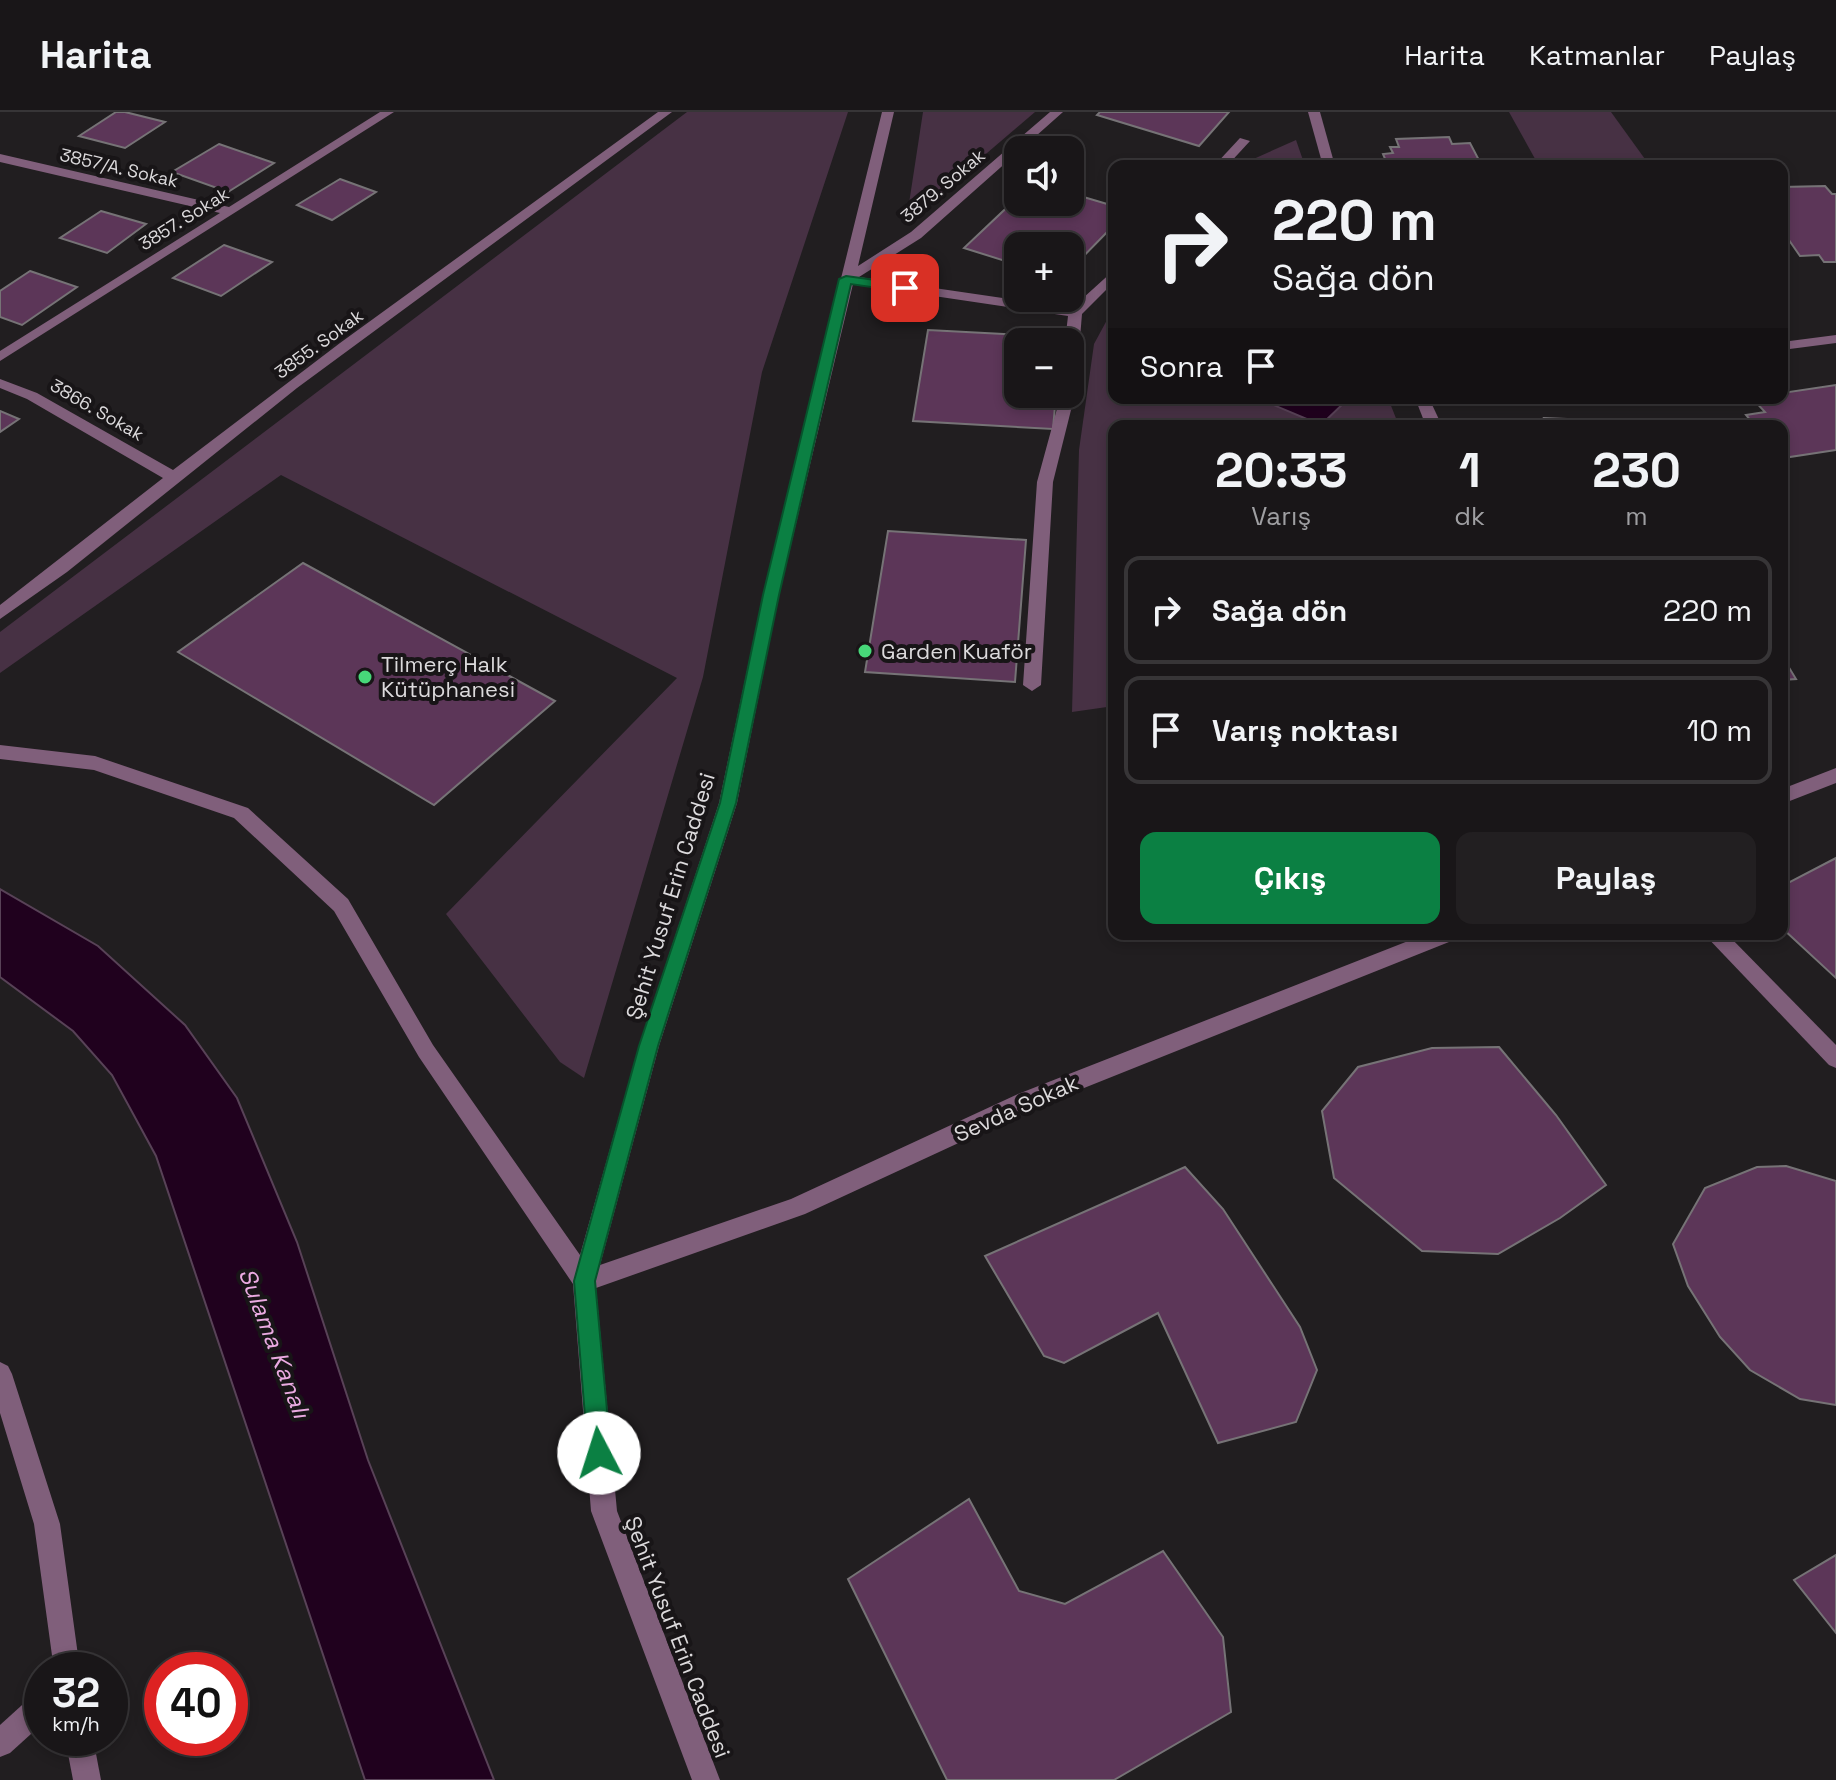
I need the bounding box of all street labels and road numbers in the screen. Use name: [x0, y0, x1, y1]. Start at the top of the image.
street label: 3857/A. Sokak: [58, 143, 181, 192]
street label: 3879. Sokak: [896, 143, 990, 228]
street label: 3857. Sokak: [134, 182, 233, 255]
street label: 3855. Sokak: [270, 304, 368, 383]
street label: 3866. Sokak: [46, 374, 148, 446]
street label: Şehit Yusuf Erin Caddesi: [619, 769, 721, 1023]
street label: Sevda Sokak: [950, 1068, 1083, 1148]
street label: Şehit Yusuf Erin Caddesi: [619, 1512, 737, 1762]

